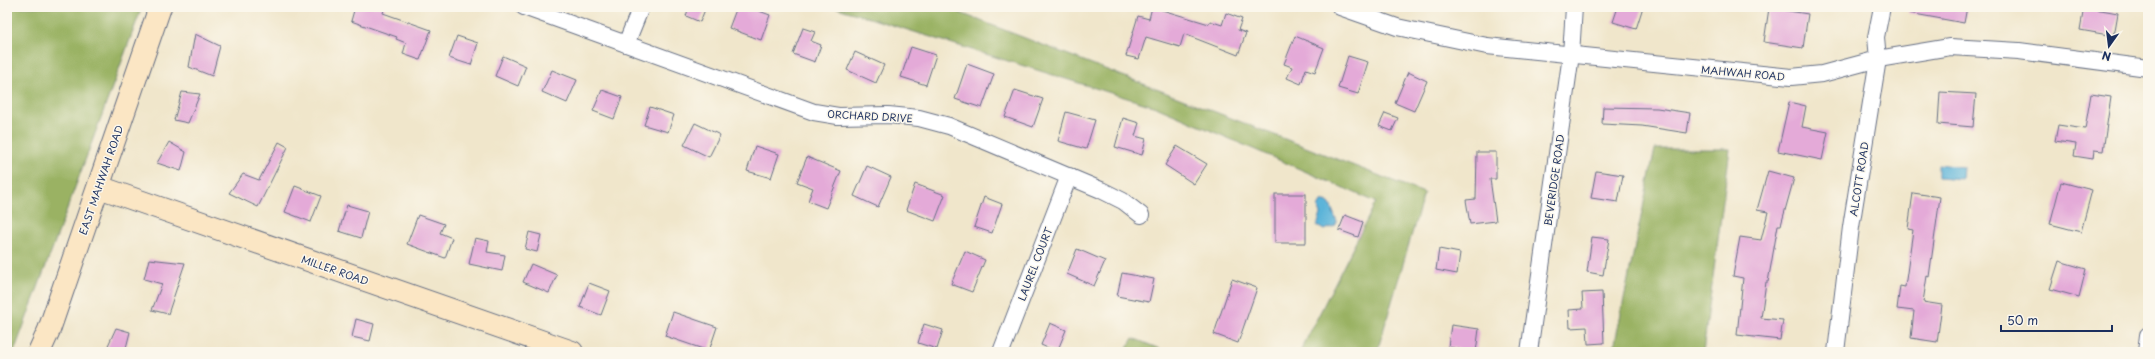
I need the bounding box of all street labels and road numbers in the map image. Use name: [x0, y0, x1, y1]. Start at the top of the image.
street label: MAHWAH ROAD: [1701, 61, 1786, 84]
street label: ORCHARD DRIVE: [827, 106, 913, 125]
street label: EAST MAHWAH ROAD: [75, 123, 126, 237]
street label: BEVERIDGE ROAD: [1540, 133, 1567, 227]
street label: ALCOTT ROAD: [1845, 141, 1872, 217]
street label: LAUREL COURT: [1014, 225, 1056, 303]
street label: MILLER ROAD: [300, 251, 371, 288]

